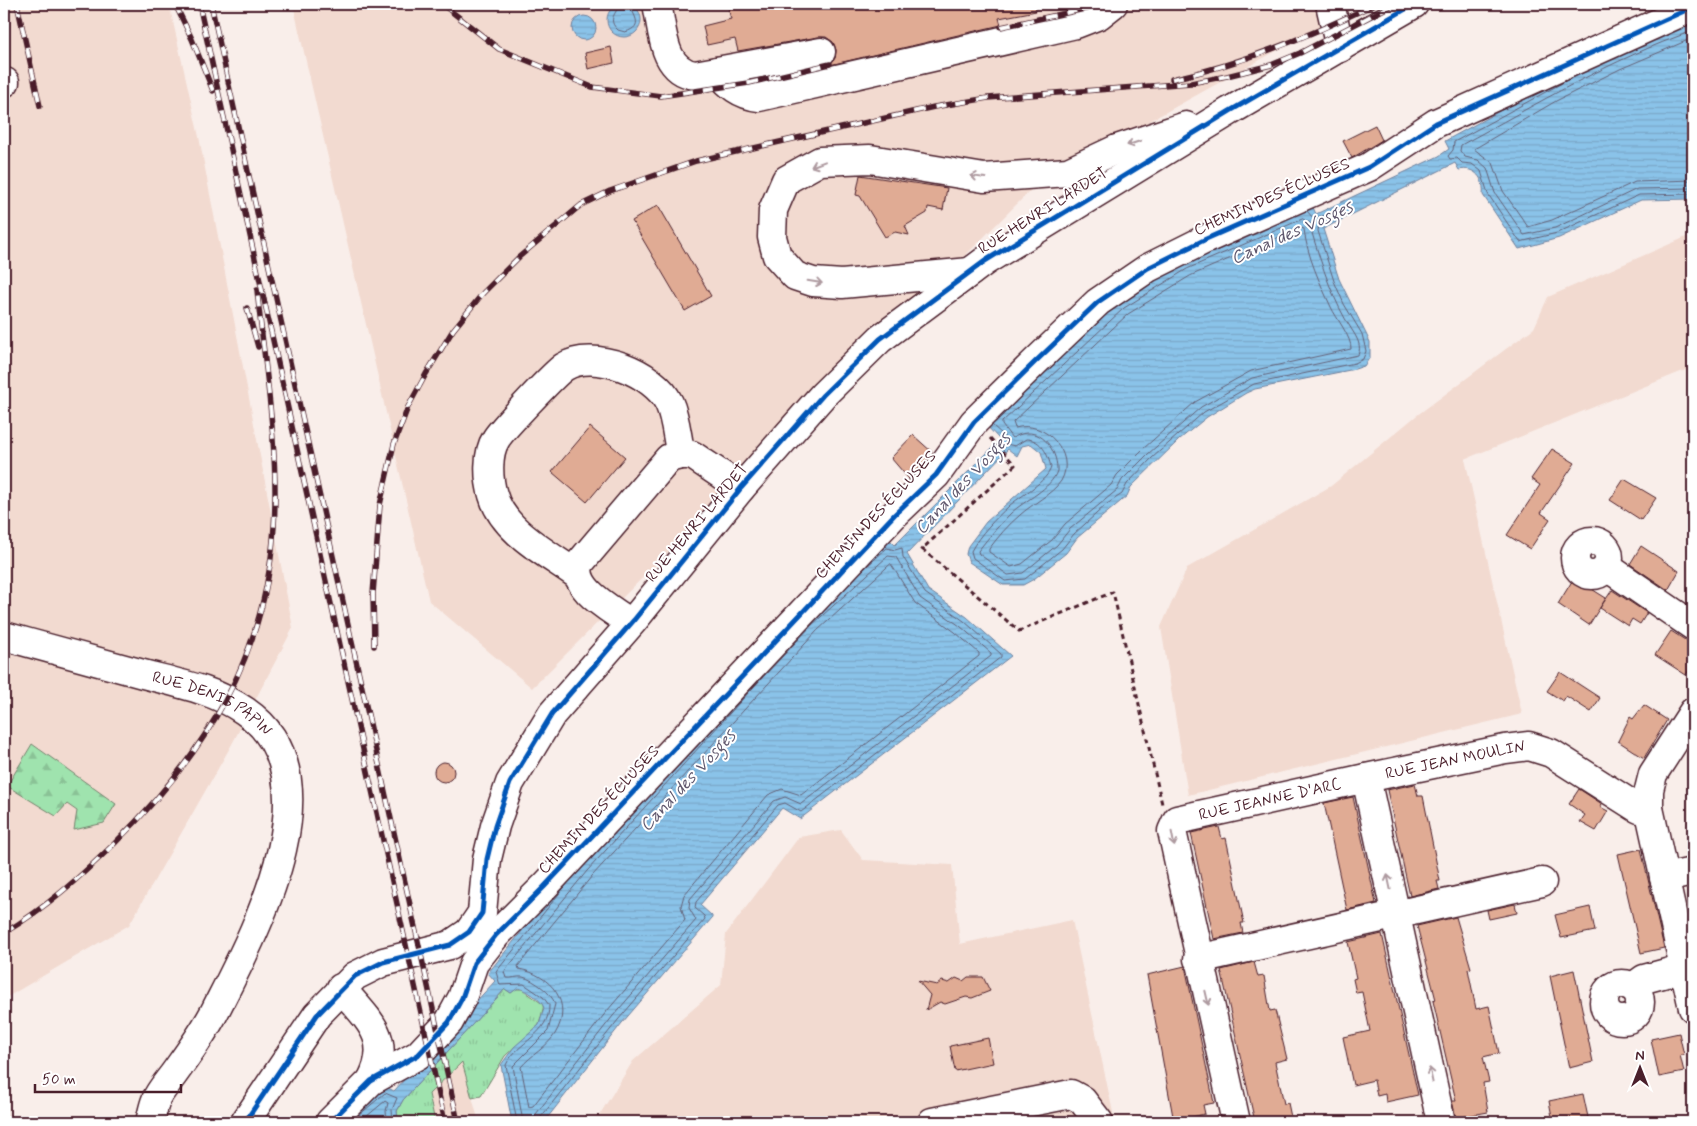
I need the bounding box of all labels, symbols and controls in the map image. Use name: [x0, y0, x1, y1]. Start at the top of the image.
one-way arrow: [1126, 139, 1142, 148]
street label: CHEMIN DES ÉCLUSES: [1191, 153, 1353, 241]
one-way arrow: [811, 160, 826, 169]
street label: RUE HENRI LARDET: [974, 163, 1112, 259]
one-way arrow: [970, 172, 986, 182]
water label: Canal des Vosges: [1227, 195, 1359, 272]
one-way arrow: [807, 277, 823, 287]
water label: Canal des Vosges: [910, 427, 1019, 541]
street label: CHEMIN DES ÉCLUSES: [811, 446, 941, 584]
street label: RUE HENRI LARDET: [641, 459, 753, 587]
street label: RUE DENIS PAPIN: [150, 666, 277, 740]
water label: Canal des Vosges: [635, 724, 744, 838]
street label: RUE JEAN MOULIN: [1383, 736, 1526, 784]
street label: CHEMIN DES ÉCLUSES: [534, 741, 664, 879]
street label: RUE JEANNE D'ARC: [1197, 773, 1343, 825]
one-way arrow: [1169, 831, 1179, 847]
one-way arrow: [1383, 874, 1393, 890]
one-way arrow: [1203, 990, 1212, 1006]
north arrow: [1614, 1044, 1664, 1094]
text: N: [1635, 1047, 1645, 1065]
scale bar: [35, 1061, 181, 1093]
one-way arrow: [1426, 1067, 1435, 1083]
text: 50 m: [42, 1070, 76, 1090]

